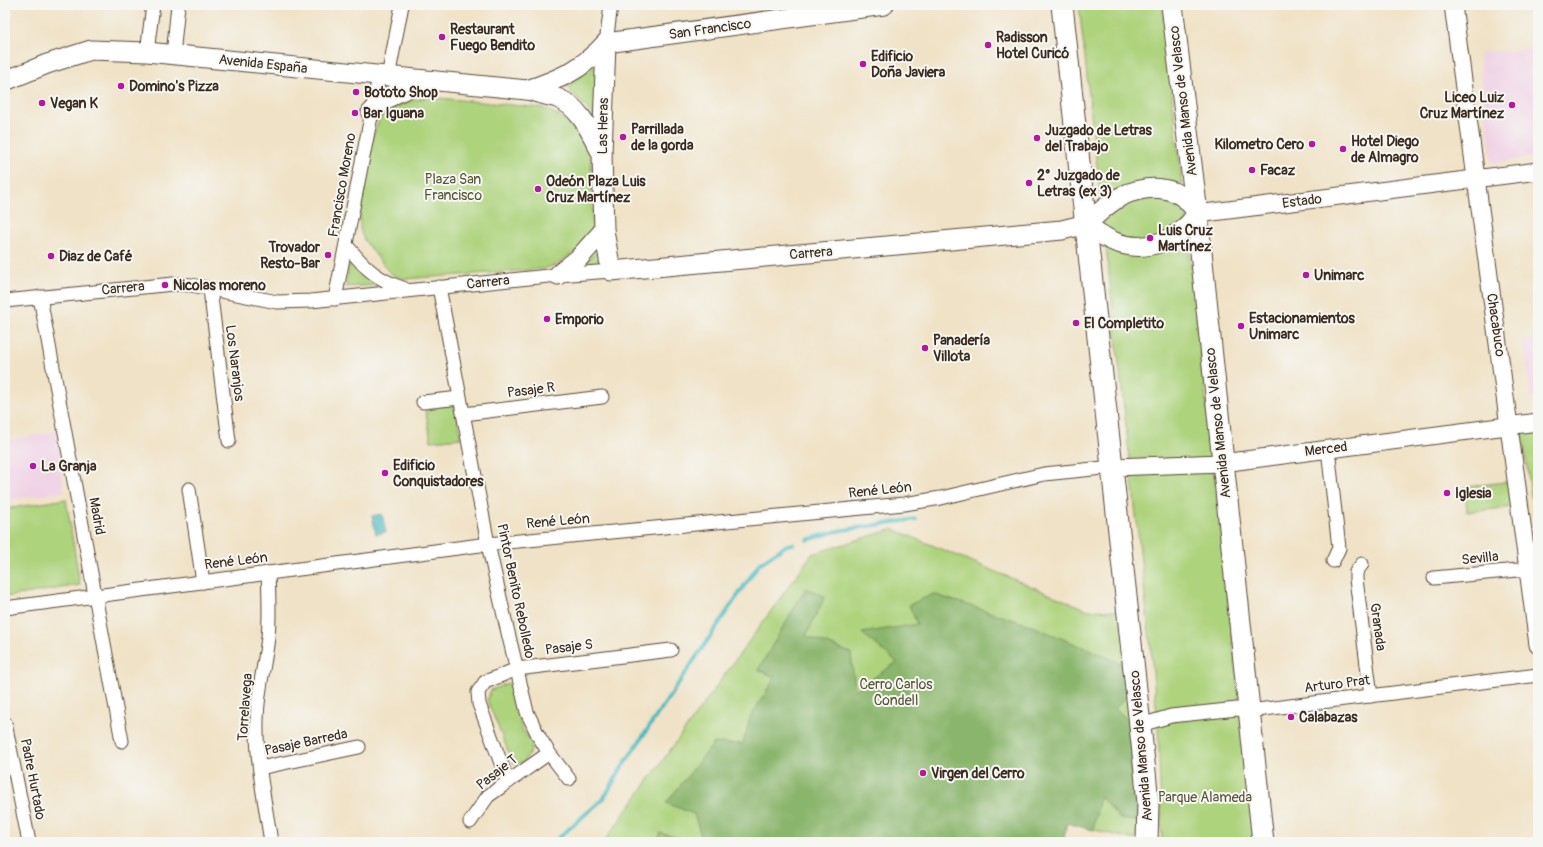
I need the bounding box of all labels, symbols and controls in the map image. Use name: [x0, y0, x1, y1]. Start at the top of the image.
street label: San Francisco: [668, 15, 753, 43]
place label: Restaurant Fuego Bendito: [450, 21, 535, 54]
street label: Avenida Manso de Velasco: [1165, 24, 1201, 177]
place label: Radisson Hotel Curicó: [996, 29, 1070, 62]
marker: Restaurant Fuego Bendito: [437, 32, 447, 42]
marker: Radisson Hotel Curicó: [983, 40, 993, 50]
place label: Edificio Doña Javiera: [871, 48, 946, 81]
street label: Avenida España: [218, 51, 308, 77]
marker: Edificio Doña Javiera: [858, 59, 868, 69]
place label: Domino's Pizza: [129, 78, 219, 95]
marker: Domino's Pizza: [116, 81, 126, 91]
place label: Bototo Shop: [364, 84, 438, 101]
marker: Bototo Shop: [351, 87, 361, 97]
place label: Liceo Luiz Cruz Martínez: [1420, 89, 1505, 122]
place label: Vegan K: [50, 95, 98, 112]
street label: Las Heras: [594, 97, 612, 154]
marker: Vegan K: [37, 98, 47, 108]
marker: Liceo Luiz Cruz Martínez: [1507, 100, 1517, 110]
place label: Bar Iguana: [363, 105, 425, 122]
marker: Bar Iguana: [350, 108, 360, 118]
place label: Parrillada de la gorda: [631, 121, 694, 154]
place label: Juzgado de Letras del Trabajo: [1045, 122, 1153, 155]
street label: Francisco Moreno: [324, 131, 360, 238]
marker: Parrillada de la gorda: [618, 132, 628, 142]
marker: Juzgado de Letras del Trabajo: [1032, 133, 1042, 143]
place label: Hotel Diego de Almagro: [1351, 133, 1420, 166]
place label: Kilometro Cero: [1215, 136, 1304, 153]
marker: Kilometro Cero: [1307, 139, 1317, 149]
marker: Hotel Diego de Almagro: [1338, 144, 1348, 154]
place label: Facaz: [1260, 162, 1296, 179]
marker: Facaz: [1247, 165, 1257, 175]
place label: 2° Juzgado de Letras (ex 3): [1037, 167, 1121, 200]
park label: Plaza San Francisco: [424, 171, 482, 204]
place label: Odeón Plaza Luis Cruz Martínez: [546, 173, 646, 206]
marker: 2° Juzgado de Letras (ex 3): [1024, 178, 1034, 188]
marker: Odeón Plaza Luis Cruz Martínez: [533, 184, 543, 194]
street label: Estado: [1281, 190, 1323, 212]
place label: Luis Cruz Martínez: [1158, 222, 1213, 255]
marker: Luis Cruz Martínez: [1145, 233, 1155, 243]
place label: Trovador Resto-Bar: [260, 239, 321, 272]
street label: Carrera: [789, 243, 833, 263]
place label: Diaz de Café: [59, 248, 133, 265]
marker: Trovador Resto-Bar: [323, 250, 333, 260]
marker: Diaz de Café: [46, 251, 56, 261]
place label: Unimarc: [1314, 267, 1364, 284]
marker: Unimarc: [1301, 270, 1311, 280]
street label: Carrera: [466, 271, 510, 293]
street label: Carrera: [101, 277, 145, 299]
place label: Nicolas moreno: [173, 277, 266, 294]
marker: Nicolas moreno: [160, 280, 170, 290]
street label: Chacabuco: [1483, 292, 1509, 358]
place label: Estacionamientos Unimarc: [1249, 310, 1356, 343]
place label: Emporio: [555, 311, 604, 328]
marker: Emporio: [542, 314, 552, 324]
place label: El Completito: [1084, 315, 1164, 332]
marker: El Completito: [1071, 318, 1081, 328]
marker: Estacionamientos Unimarc: [1236, 321, 1246, 331]
street label: Los Naranjos: [222, 324, 248, 403]
place label: Panadería Villota: [933, 332, 991, 365]
marker: Panadería Villota: [920, 343, 930, 353]
street label: Avenida Manso de Velasco: [1202, 346, 1234, 499]
street label: Pasaje R: [506, 379, 556, 401]
street label: Merced: [1304, 438, 1348, 460]
place label: Edificio Conquistadores: [393, 457, 484, 490]
place label: La Granja: [41, 458, 97, 475]
marker: La Granja: [28, 461, 38, 471]
marker: Edificio Conquistadores: [380, 468, 390, 478]
street label: René León: [848, 478, 913, 502]
place label: Iglesia: [1455, 485, 1492, 502]
marker: Iglesia: [1442, 488, 1452, 498]
street label: Madrid: [85, 496, 109, 536]
street label: René León: [526, 510, 590, 532]
street label: Pintor Benito Rebolledo: [493, 522, 539, 660]
street label: Sevilla: [1461, 548, 1499, 568]
street label: René León: [203, 549, 269, 573]
street label: Granada: [1366, 602, 1390, 652]
street label: Pasaje S: [544, 636, 594, 658]
street label: Avenida Manso de Velasco: [1126, 669, 1156, 822]
street label: Arturo Prat: [1303, 671, 1371, 696]
street label: Torrelavega: [234, 673, 256, 741]
park label: Cerro Carlos Condell: [859, 676, 933, 709]
place label: Calabazas: [1299, 709, 1358, 726]
marker: Calabazas: [1286, 712, 1296, 722]
street label: Pasaje Barreda: [263, 725, 349, 759]
street label: Padre Hurtado: [17, 737, 49, 822]
street label: Pasaje T: [473, 751, 521, 793]
place label: Virgen del Cerro: [931, 765, 1025, 782]
marker: Virgen del Cerro: [918, 768, 928, 778]
park label: Parque Alameda: [1158, 789, 1252, 806]

